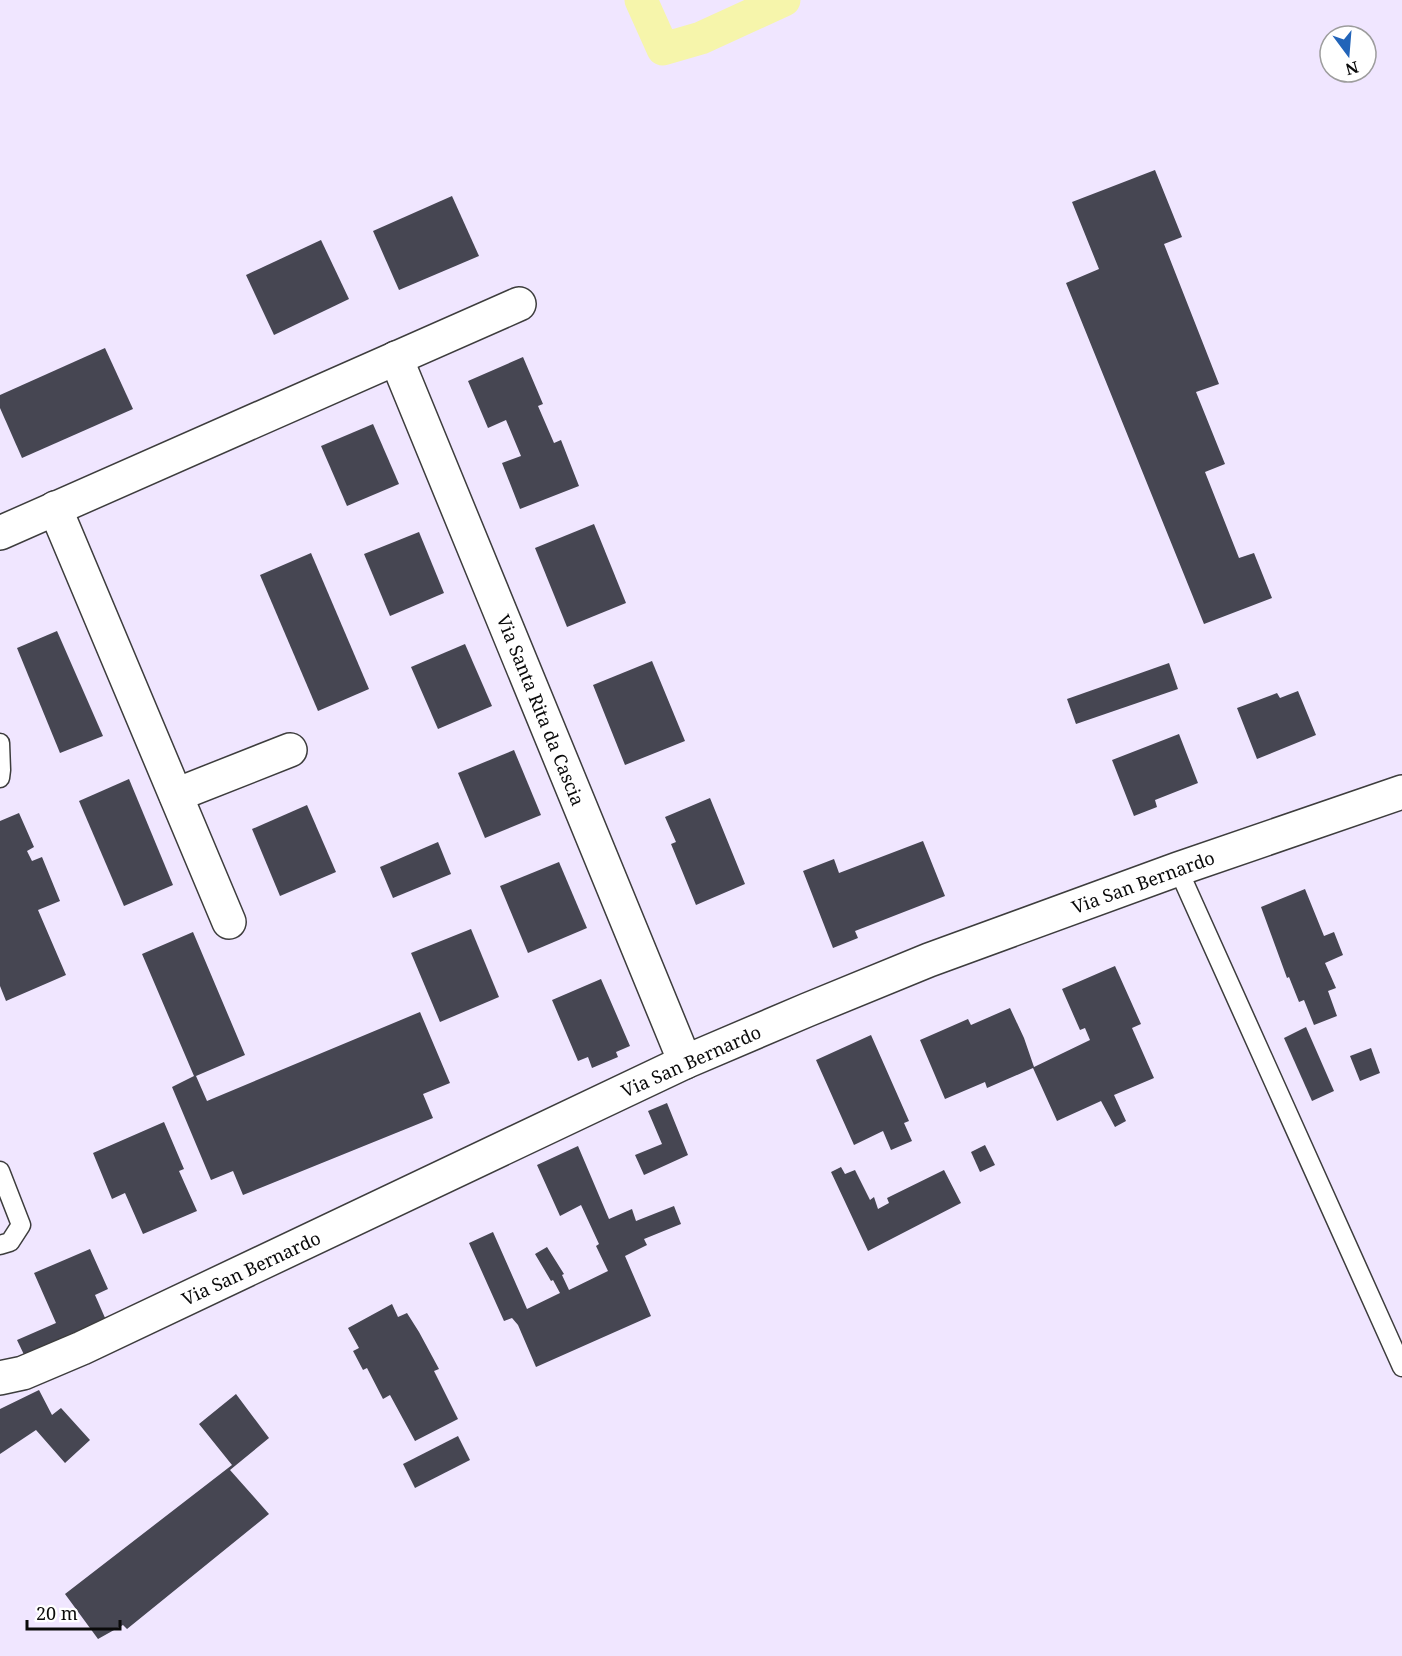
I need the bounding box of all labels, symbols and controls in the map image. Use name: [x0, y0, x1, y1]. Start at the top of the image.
north arrow: [1318, 24, 1378, 84]
text: N: [1343, 56, 1361, 81]
street label: Via Santa Rita da Cascia: [492, 611, 590, 809]
street label: Via San Bernardo: [1068, 845, 1218, 919]
street label: Via San Bernardo: [617, 1019, 765, 1103]
street label: Via San Bernardo: [178, 1225, 324, 1311]
scale bar: [27, 1593, 120, 1631]
text: 20 m: [36, 1601, 78, 1625]

